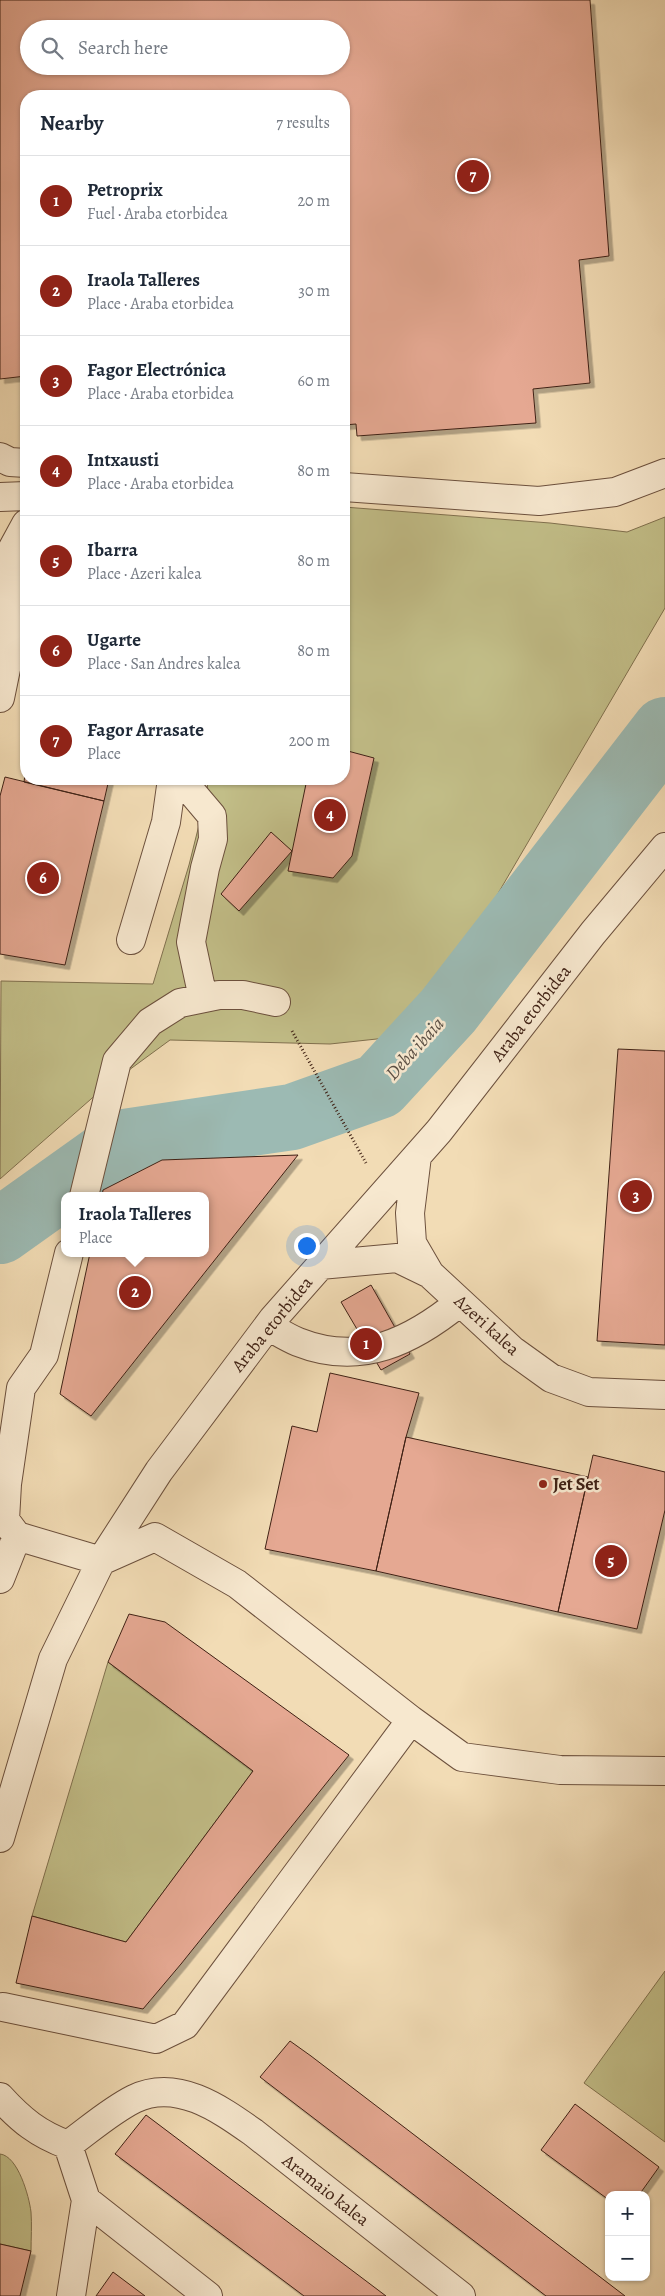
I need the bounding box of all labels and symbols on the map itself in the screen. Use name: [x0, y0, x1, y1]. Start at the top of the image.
pin: 7: [457, 157, 489, 195]
pin: 4: [314, 796, 346, 834]
pin: 6: [27, 859, 59, 897]
street label: Araba etorbidea: [485, 959, 577, 1067]
water label: Deba ibaia: [380, 1011, 450, 1086]
pin: 3: [620, 1177, 652, 1215]
your location: [294, 1233, 320, 1259]
street label: Araba etorbidea: [225, 1271, 318, 1378]
pin: 2: [119, 1273, 151, 1311]
street label: Azeri kalea: [448, 1289, 525, 1361]
pin: 1: [350, 1325, 382, 1363]
place label: Jet Set: [553, 1472, 600, 1496]
marker: Jet Set: [537, 1478, 549, 1490]
pin: 5: [595, 1542, 627, 1580]
street label: Aramaio kalea: [277, 2148, 375, 2232]

